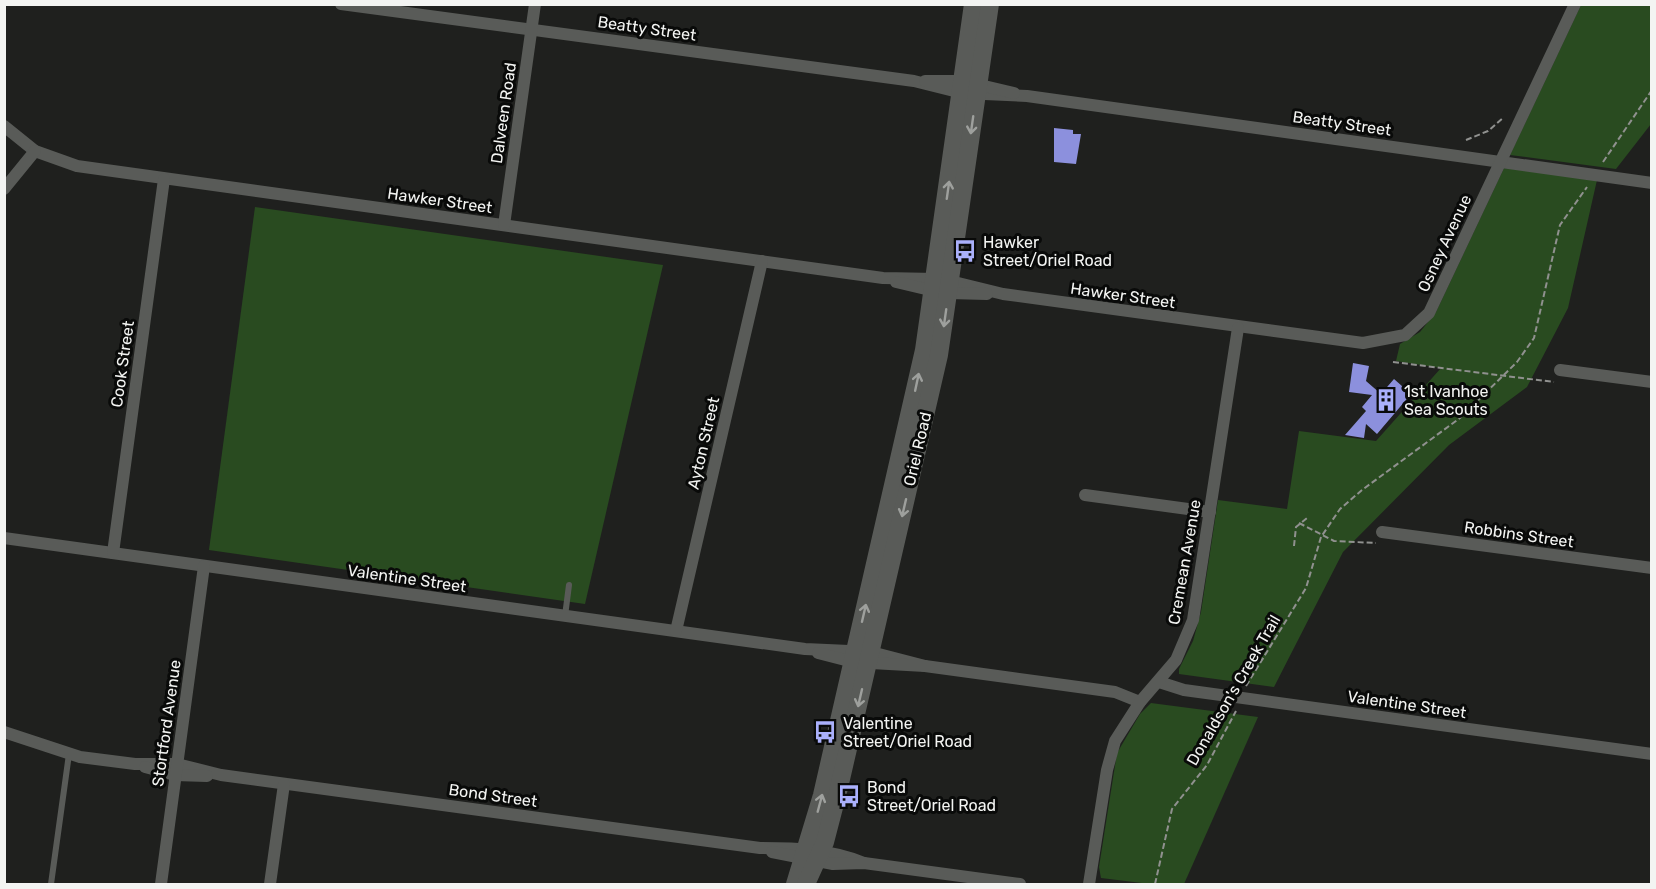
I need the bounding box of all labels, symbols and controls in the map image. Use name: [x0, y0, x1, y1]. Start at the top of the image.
street label: Beatty Street: [596, 12, 698, 45]
street label: Dalveen Road: [487, 61, 520, 165]
street label: Beatty Street: [1291, 107, 1393, 140]
one-way arrow: [967, 114, 978, 134]
one-way arrow: [943, 180, 954, 200]
street label: Hawker Street: [386, 184, 494, 217]
street label: Osney Avenue: [1414, 191, 1475, 295]
place label: Hawker Street/Oriel Road: [983, 233, 1112, 270]
bus stop icon: Hawker Street/Oriel Road: [952, 238, 978, 264]
street label: Hawker Street: [1069, 279, 1177, 312]
one-way arrow: [939, 307, 950, 327]
street label: Cook Street: [107, 320, 138, 409]
one-way arrow: [912, 373, 923, 393]
place label: 1st Ivanhoe Sea Scouts: [1404, 382, 1489, 419]
building icon: 1st Ivanhoe Sea Scouts: [1373, 387, 1399, 413]
street label: Ayton Street: [684, 395, 723, 491]
street label: Oriel Road: [900, 410, 935, 488]
street label: Cremean Avenue: [1164, 498, 1205, 626]
one-way arrow: [897, 499, 909, 518]
street label: Robbins Street: [1463, 517, 1575, 552]
street label: Valentine Street: [346, 561, 468, 596]
one-way arrow: [859, 604, 870, 624]
street label: Donaldson's Creek Trail: [1183, 612, 1284, 769]
street label: Stortford Avenue: [148, 658, 185, 788]
street label: Valentine Street: [1346, 687, 1468, 722]
one-way arrow: [854, 688, 865, 708]
place label: Valentine Street/Oriel Road: [843, 714, 972, 751]
bus stop icon: Valentine Street/Oriel Road: [812, 719, 838, 745]
place label: Bond Street/Oriel Road: [867, 778, 996, 815]
street label: Bond Street: [447, 780, 538, 811]
bus stop icon: Bond Street/Oriel Road: [836, 783, 862, 809]
one-way arrow: [815, 794, 826, 813]

